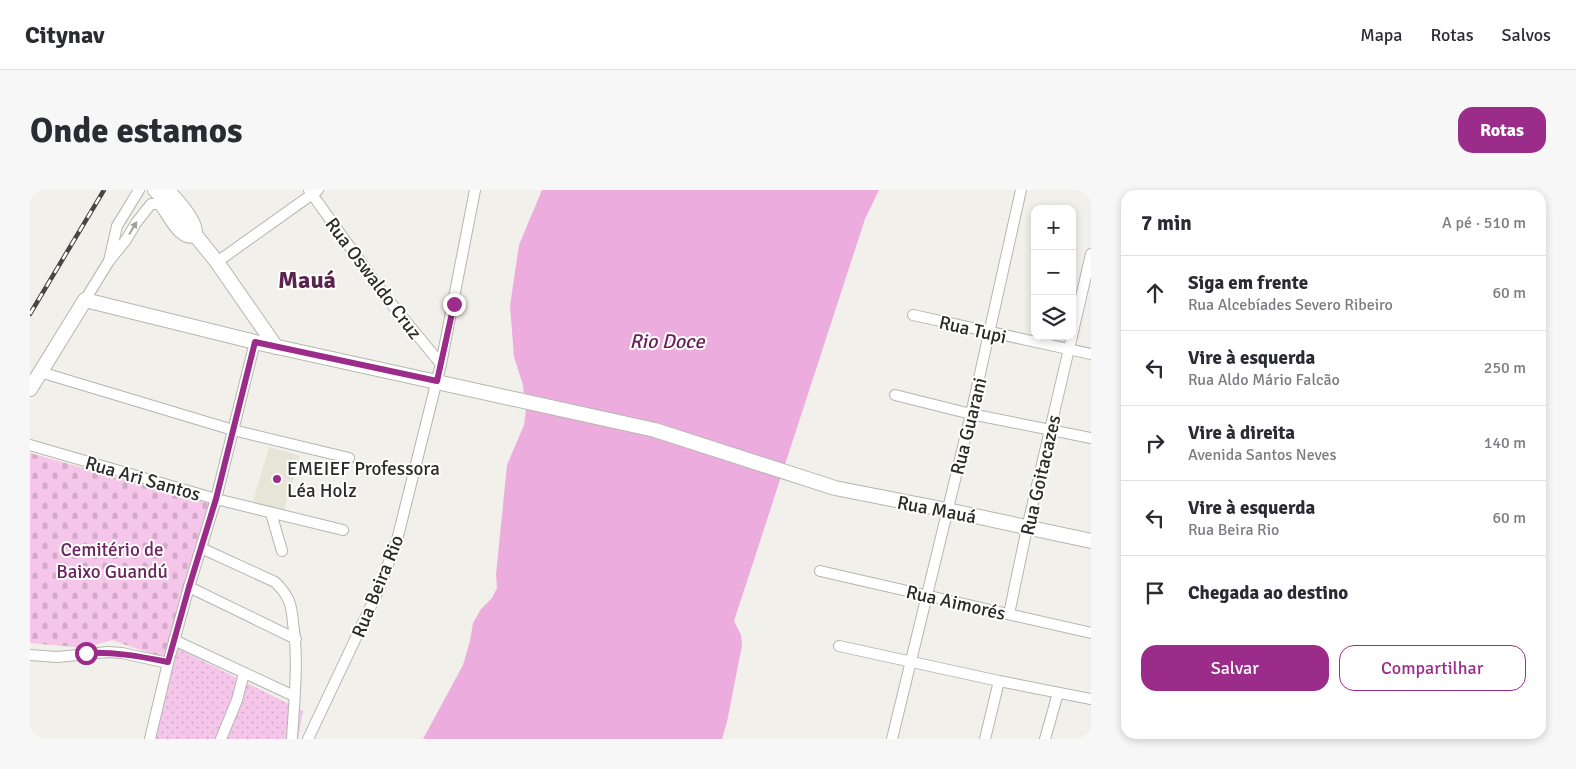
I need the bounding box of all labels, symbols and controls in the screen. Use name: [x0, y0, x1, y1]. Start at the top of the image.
text: Citynav: [25, 20, 104, 50]
text: Mapa: [1360, 24, 1403, 46]
text: Rotas: [1431, 24, 1474, 46]
text: Salvos: [1502, 24, 1551, 46]
button: Rotas: [1458, 107, 1546, 153]
text: Onde estamos: [30, 109, 242, 152]
map controls: [1031, 205, 1076, 340]
button: +: [1031, 205, 1076, 250]
text: 7 min: [1141, 210, 1192, 236]
street label: Rua Oswaldo Cruz: [320, 213, 427, 344]
text: A pé · 510 m: [1442, 213, 1526, 233]
one-way arrow: [129, 222, 138, 235]
button: −: [1031, 250, 1076, 295]
district label: Mauá: [278, 265, 336, 295]
text: Siga em frente: [1188, 271, 1308, 295]
icon: ahead: [1141, 279, 1169, 307]
text: 60 m: [1492, 283, 1526, 303]
route end: [443, 293, 466, 316]
button: layers: [1031, 295, 1076, 340]
text: Rua Alcebíades Severo Ribeiro: [1188, 295, 1393, 315]
street label: Rua Tupi: [937, 311, 1009, 349]
water label: Rio Doce: [630, 329, 705, 354]
text: Vire à esquerda: [1188, 346, 1315, 370]
icon: left: [1141, 354, 1169, 382]
text: 250 m: [1484, 358, 1526, 378]
text: Rua Aldo Mário Falcão: [1188, 370, 1340, 390]
street label: Rua Guarani: [945, 375, 993, 477]
street label: Rua Goitacazes: [1015, 413, 1067, 538]
text: Vire à direita: [1188, 421, 1295, 445]
icon: right: [1141, 429, 1169, 457]
text: 140 m: [1484, 433, 1526, 453]
text: Avenida Santos Neves: [1188, 445, 1337, 465]
street label: Rua Ari Santos: [82, 451, 203, 507]
place label: EMEIEF Professora Léa Holz: [287, 457, 440, 503]
marker: EMEIEF Professora Léa Holz: [271, 473, 283, 485]
street label: Rua Mauá: [895, 491, 978, 529]
text: Vire à esquerda: [1188, 496, 1315, 520]
icon: left: [1141, 504, 1169, 532]
text: 60 m: [1492, 508, 1526, 528]
text: Rua Beira Rio: [1188, 520, 1279, 540]
street label: Rua Beira Rio: [346, 531, 409, 641]
park label: Cemitério de Baixo Guandú: [56, 538, 168, 584]
icon: arrive: [1141, 579, 1169, 607]
street label: Rua Aimorés: [904, 580, 1008, 626]
text: Chegada ao destino: [1188, 581, 1348, 605]
route start: [75, 642, 98, 665]
button: Salvar: [1141, 645, 1329, 691]
button: Compartilhar: [1339, 645, 1526, 691]

